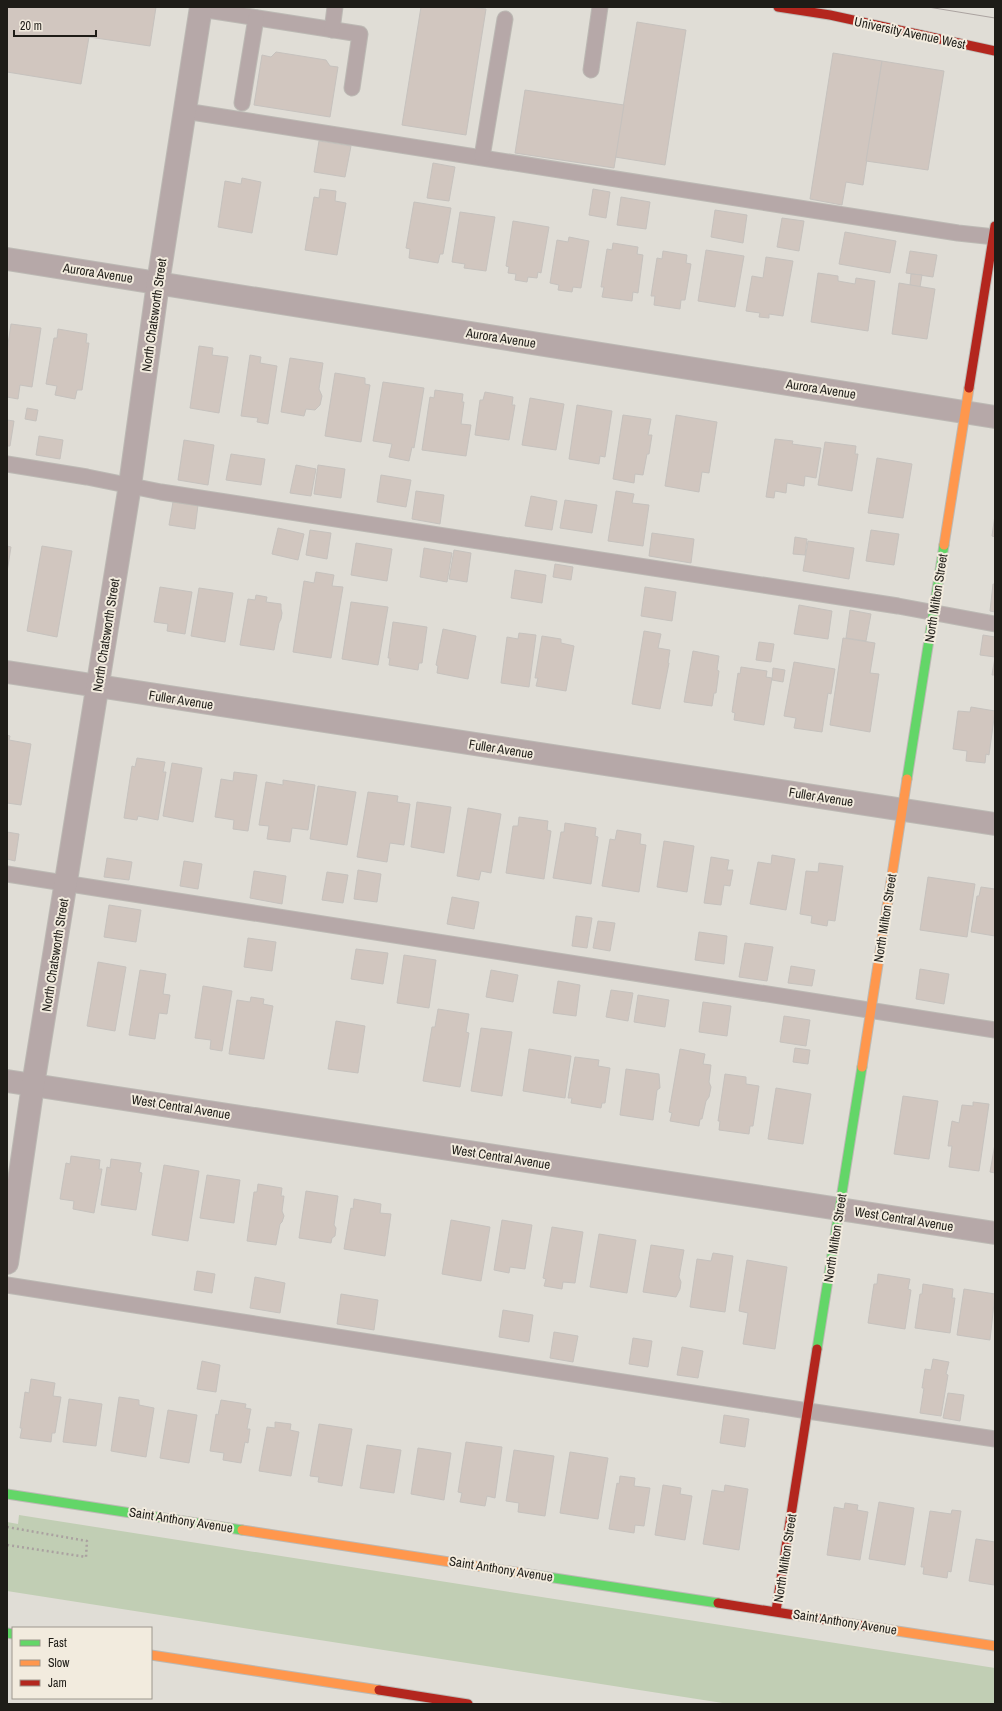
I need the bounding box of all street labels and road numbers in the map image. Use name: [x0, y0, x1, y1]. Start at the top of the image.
street label: University Avenue West: [853, 13, 967, 53]
street label: North Chatsworth Street: [138, 257, 170, 373]
street label: Aurora Avenue: [61, 259, 134, 287]
street label: Aurora Avenue: [464, 324, 537, 352]
street label: Aurora Avenue: [784, 375, 857, 403]
street label: North Milton Street: [921, 552, 951, 644]
street label: North Chatsworth Street: [89, 577, 123, 693]
street label: Fuller Avenue: [148, 687, 214, 713]
street label: Fuller Avenue: [468, 736, 534, 762]
street label: Fuller Avenue: [788, 784, 854, 810]
street label: North Milton Street: [870, 872, 900, 964]
street label: North Chatsworth Street: [38, 897, 72, 1013]
street label: West Central Avenue: [130, 1091, 232, 1123]
street label: West Central Avenue: [450, 1141, 552, 1173]
street label: North Milton Street: [820, 1192, 850, 1284]
street label: West Central Avenue: [853, 1203, 955, 1235]
street label: Saint Anthony Avenue: [128, 1503, 234, 1537]
street label: North Milton Street: [770, 1512, 800, 1604]
street label: Saint Anthony Avenue: [448, 1552, 554, 1586]
street label: Saint Anthony Avenue: [792, 1605, 898, 1639]

